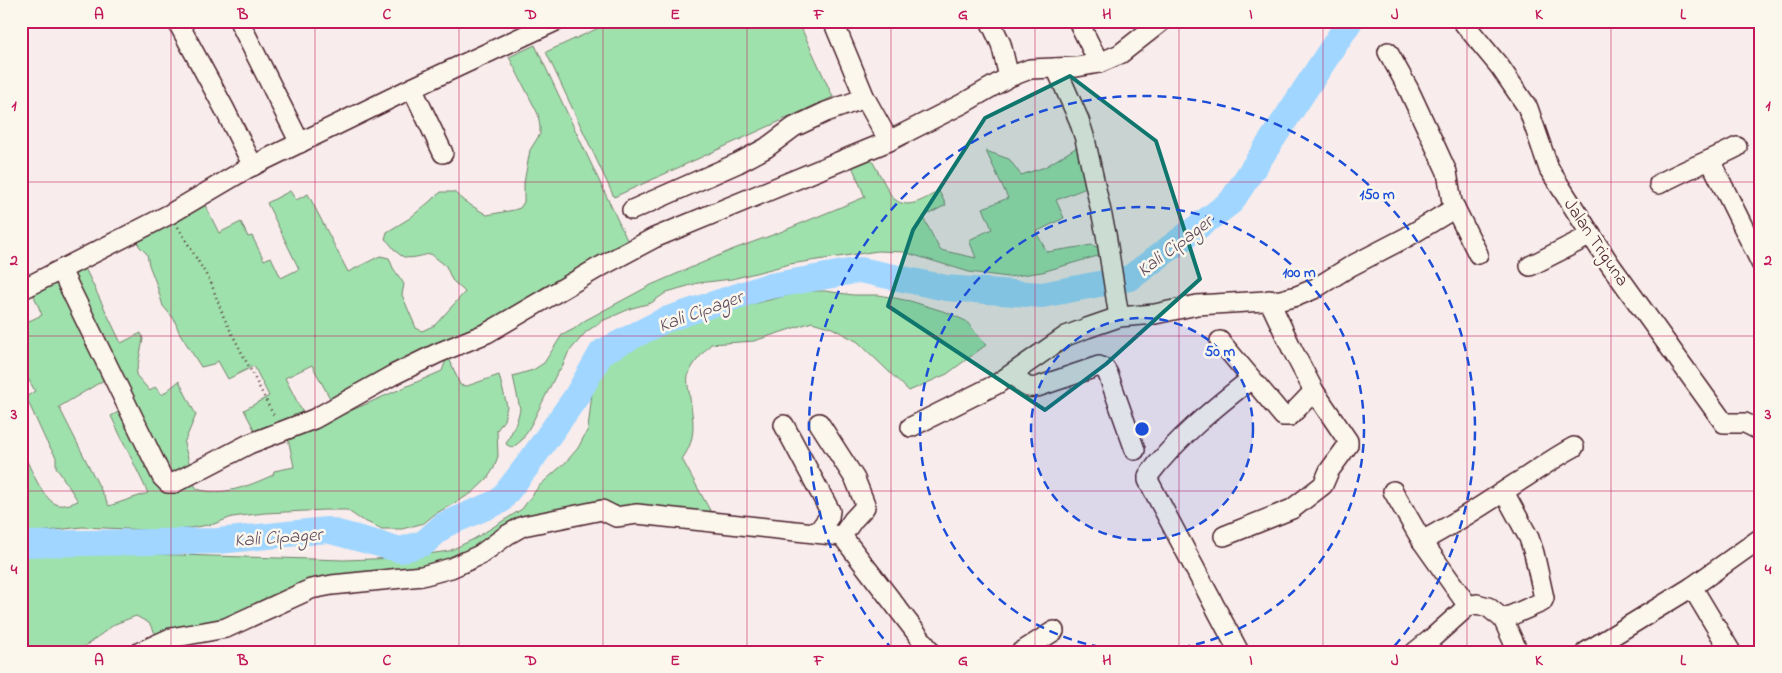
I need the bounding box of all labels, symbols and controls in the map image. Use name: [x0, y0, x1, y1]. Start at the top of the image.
text: A: [94, 3, 104, 27]
text: B: [237, 3, 249, 27]
text: C: [383, 3, 392, 27]
text: D: [524, 3, 537, 27]
text: E: [670, 3, 680, 27]
text: F: [813, 3, 825, 27]
text: G: [958, 3, 968, 27]
text: H: [1102, 3, 1112, 27]
text: I: [1249, 3, 1253, 27]
text: J: [1391, 3, 1399, 27]
text: K: [1535, 3, 1544, 27]
text: L: [1680, 3, 1687, 27]
text: 1: [11, 94, 17, 118]
text: 1: [1765, 94, 1771, 118]
text: 150 m: [1359, 184, 1395, 206]
street label: Jalan Triguna: [1556, 194, 1634, 293]
water label: Kali Cipager: [1132, 208, 1221, 285]
text: 2: [9, 249, 18, 273]
text: 2: [1763, 249, 1772, 273]
text: 100 m: [1282, 262, 1316, 284]
water label: Kali Cipager: [655, 284, 749, 341]
text: 50 m: [1205, 341, 1236, 363]
text: 3: [10, 403, 18, 427]
text: 3: [1764, 403, 1772, 427]
centre of rings: [1133, 420, 1151, 438]
water label: Kali Cipager: [233, 522, 325, 556]
text: 4: [10, 558, 18, 582]
text: 4: [1764, 558, 1772, 582]
text: A: [94, 649, 104, 673]
text: B: [237, 649, 249, 673]
text: C: [383, 649, 392, 673]
text: D: [524, 649, 537, 673]
text: E: [670, 649, 680, 673]
text: F: [813, 649, 825, 673]
text: G: [958, 649, 968, 673]
text: H: [1102, 649, 1112, 673]
text: I: [1249, 649, 1253, 673]
text: J: [1391, 649, 1399, 673]
text: K: [1535, 649, 1544, 673]
text: L: [1680, 649, 1687, 673]

